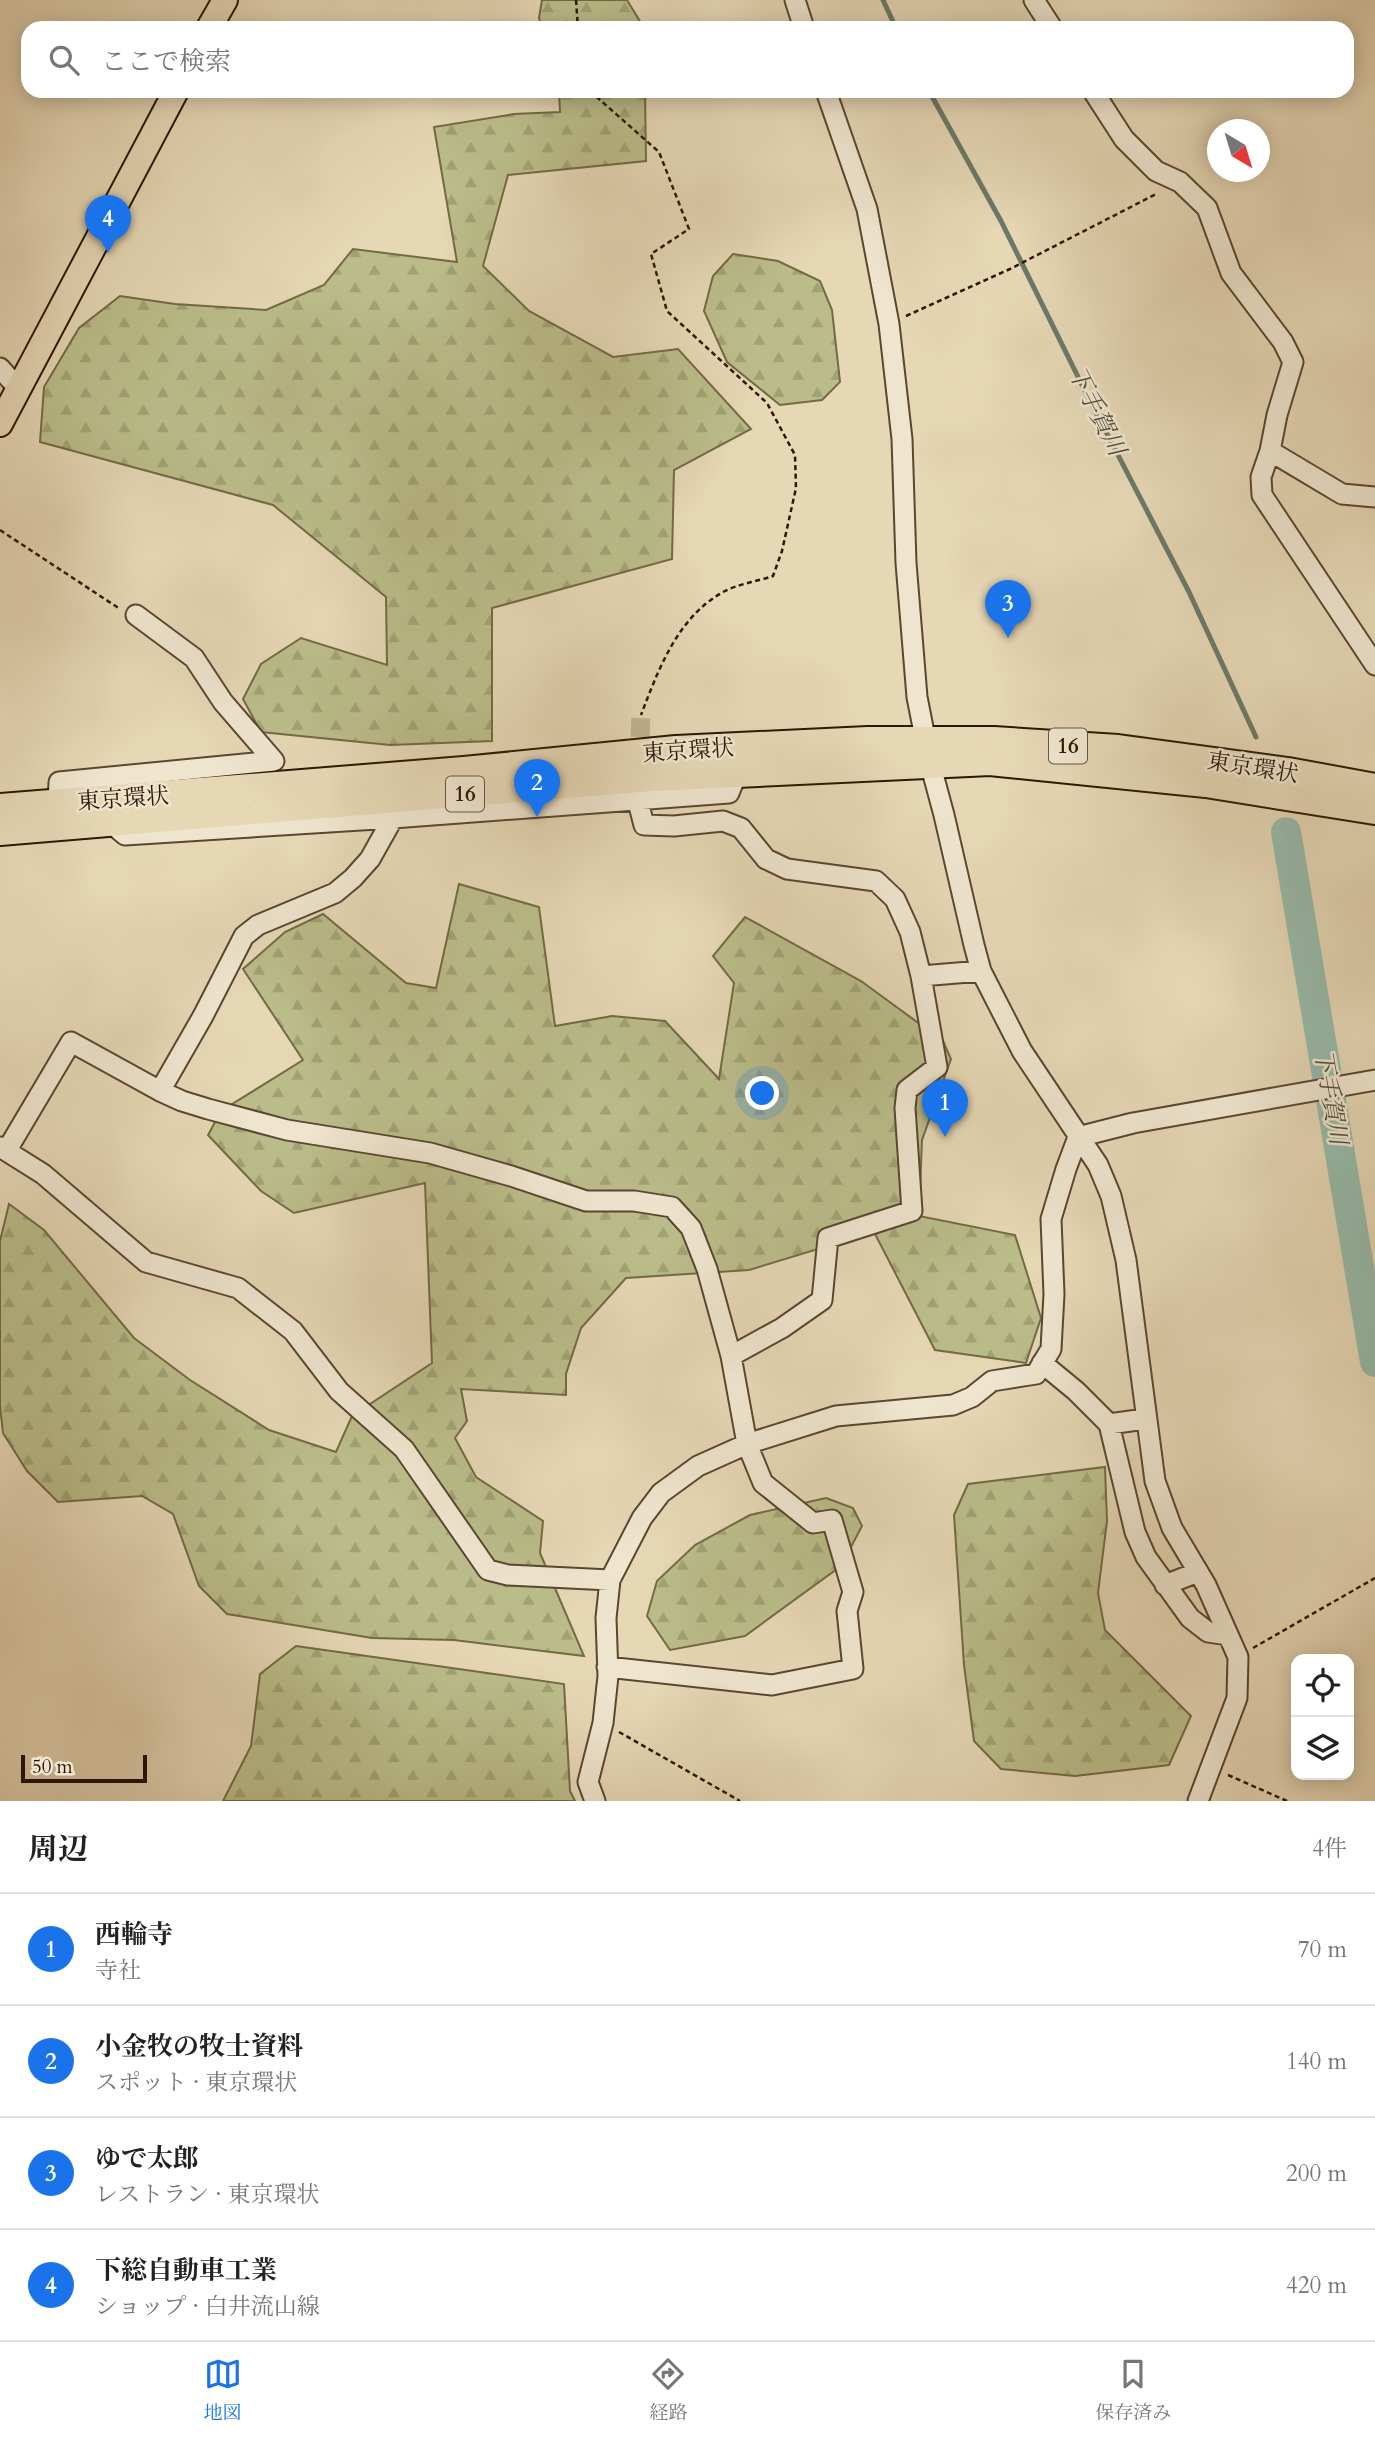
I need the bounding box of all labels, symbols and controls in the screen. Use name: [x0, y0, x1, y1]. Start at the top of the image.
search box: [21, 21, 1354, 98]
icon: search: [45, 41, 83, 79]
text: ここで検索: [101, 44, 231, 79]
north arrow: [1207, 119, 1270, 182]
pin: 4: [85, 195, 131, 253]
water label: 下手賀川: [1060, 361, 1134, 464]
pin: 3: [985, 580, 1031, 638]
road number: 16: [1049, 728, 1087, 764]
street label: 東京環状: [641, 732, 735, 769]
street label: 東京環状: [1205, 745, 1301, 790]
pin: 2: [514, 759, 560, 817]
road number: 16: [446, 776, 484, 812]
street label: 東京環状: [76, 780, 170, 817]
water label: 下手賀川: [1306, 1047, 1356, 1150]
your location: [745, 1076, 779, 1110]
pin: 1: [922, 1079, 968, 1137]
map controls: [1291, 1654, 1354, 1780]
button: locate: [1291, 1654, 1354, 1717]
button: layers: [1291, 1717, 1354, 1780]
scale bar: [21, 1752, 147, 1784]
text: 50 m: [32, 1754, 73, 1780]
text: 周辺: [28, 1829, 88, 1870]
text: 4件: [1312, 1833, 1347, 1864]
text: 西輪寺: [95, 1917, 173, 1952]
text: 1: [45, 1934, 57, 1965]
text: 70 m: [1298, 1934, 1347, 1965]
text: 寺社: [95, 1955, 141, 1986]
text: 小金牧の牧士資料: [95, 2029, 303, 2064]
text: 2: [45, 2046, 57, 2077]
text: 140 m: [1286, 2046, 1347, 2077]
text: スポット · 東京環状: [95, 2067, 297, 2098]
text: ゆで太郎: [95, 2141, 199, 2176]
text: 3: [45, 2158, 57, 2189]
text: 200 m: [1286, 2158, 1347, 2189]
text: レストラン · 東京環状: [95, 2179, 320, 2210]
text: 下総自動車工業: [95, 2253, 277, 2288]
text: 4: [45, 2270, 57, 2301]
text: 420 m: [1286, 2270, 1347, 2301]
text: ショップ · 白井流山線: [95, 2291, 320, 2322]
tab: 地図: [204, 2355, 242, 2426]
tab: 経路: [649, 2355, 687, 2426]
tab: 保存済み: [1095, 2355, 1171, 2426]

